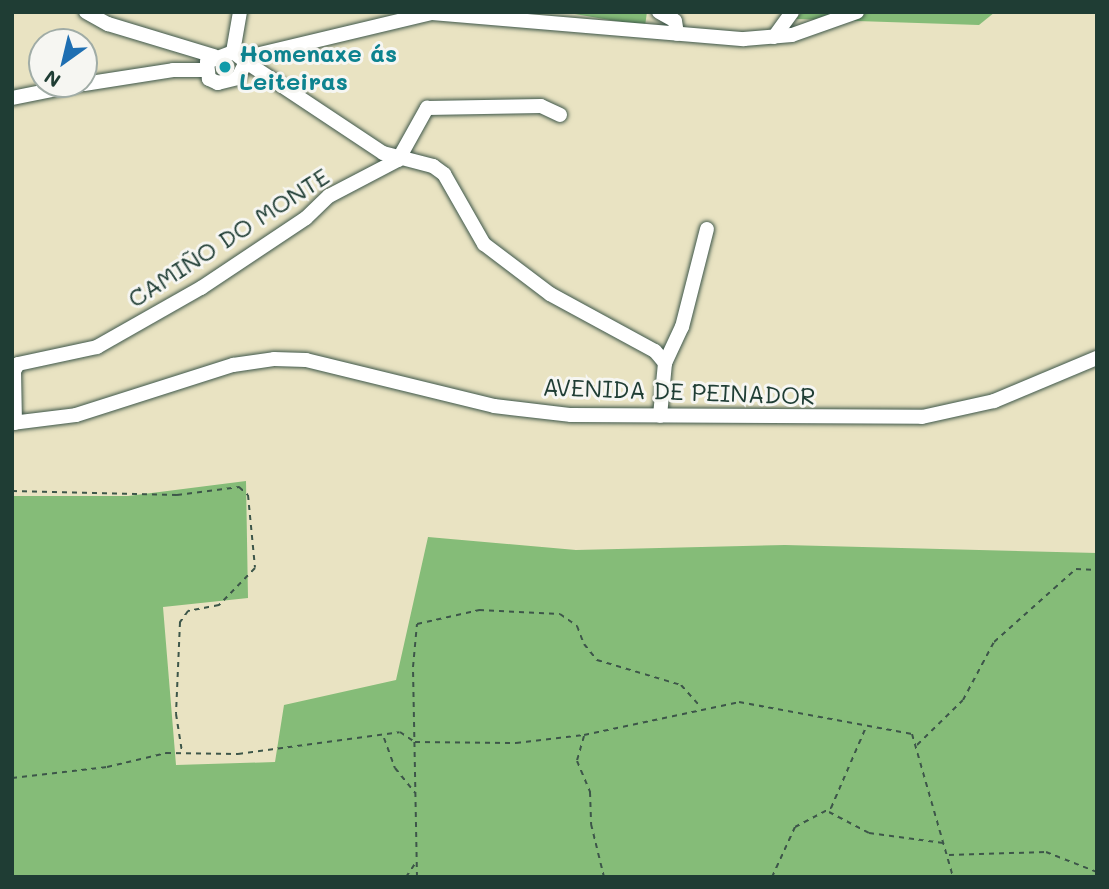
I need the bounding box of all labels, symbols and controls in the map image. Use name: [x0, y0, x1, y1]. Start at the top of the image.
north arrow: [28, 28, 98, 98]
place label: Homenaxe ás Leiteiras: [239, 39, 397, 95]
marker: Homenaxe ás Leiteiras: [217, 59, 233, 75]
text: N: [39, 65, 65, 94]
street label: CAMIÑO DO MONTE: [122, 161, 334, 313]
street label: AVENIDA DE PEINADOR: [542, 372, 816, 410]

